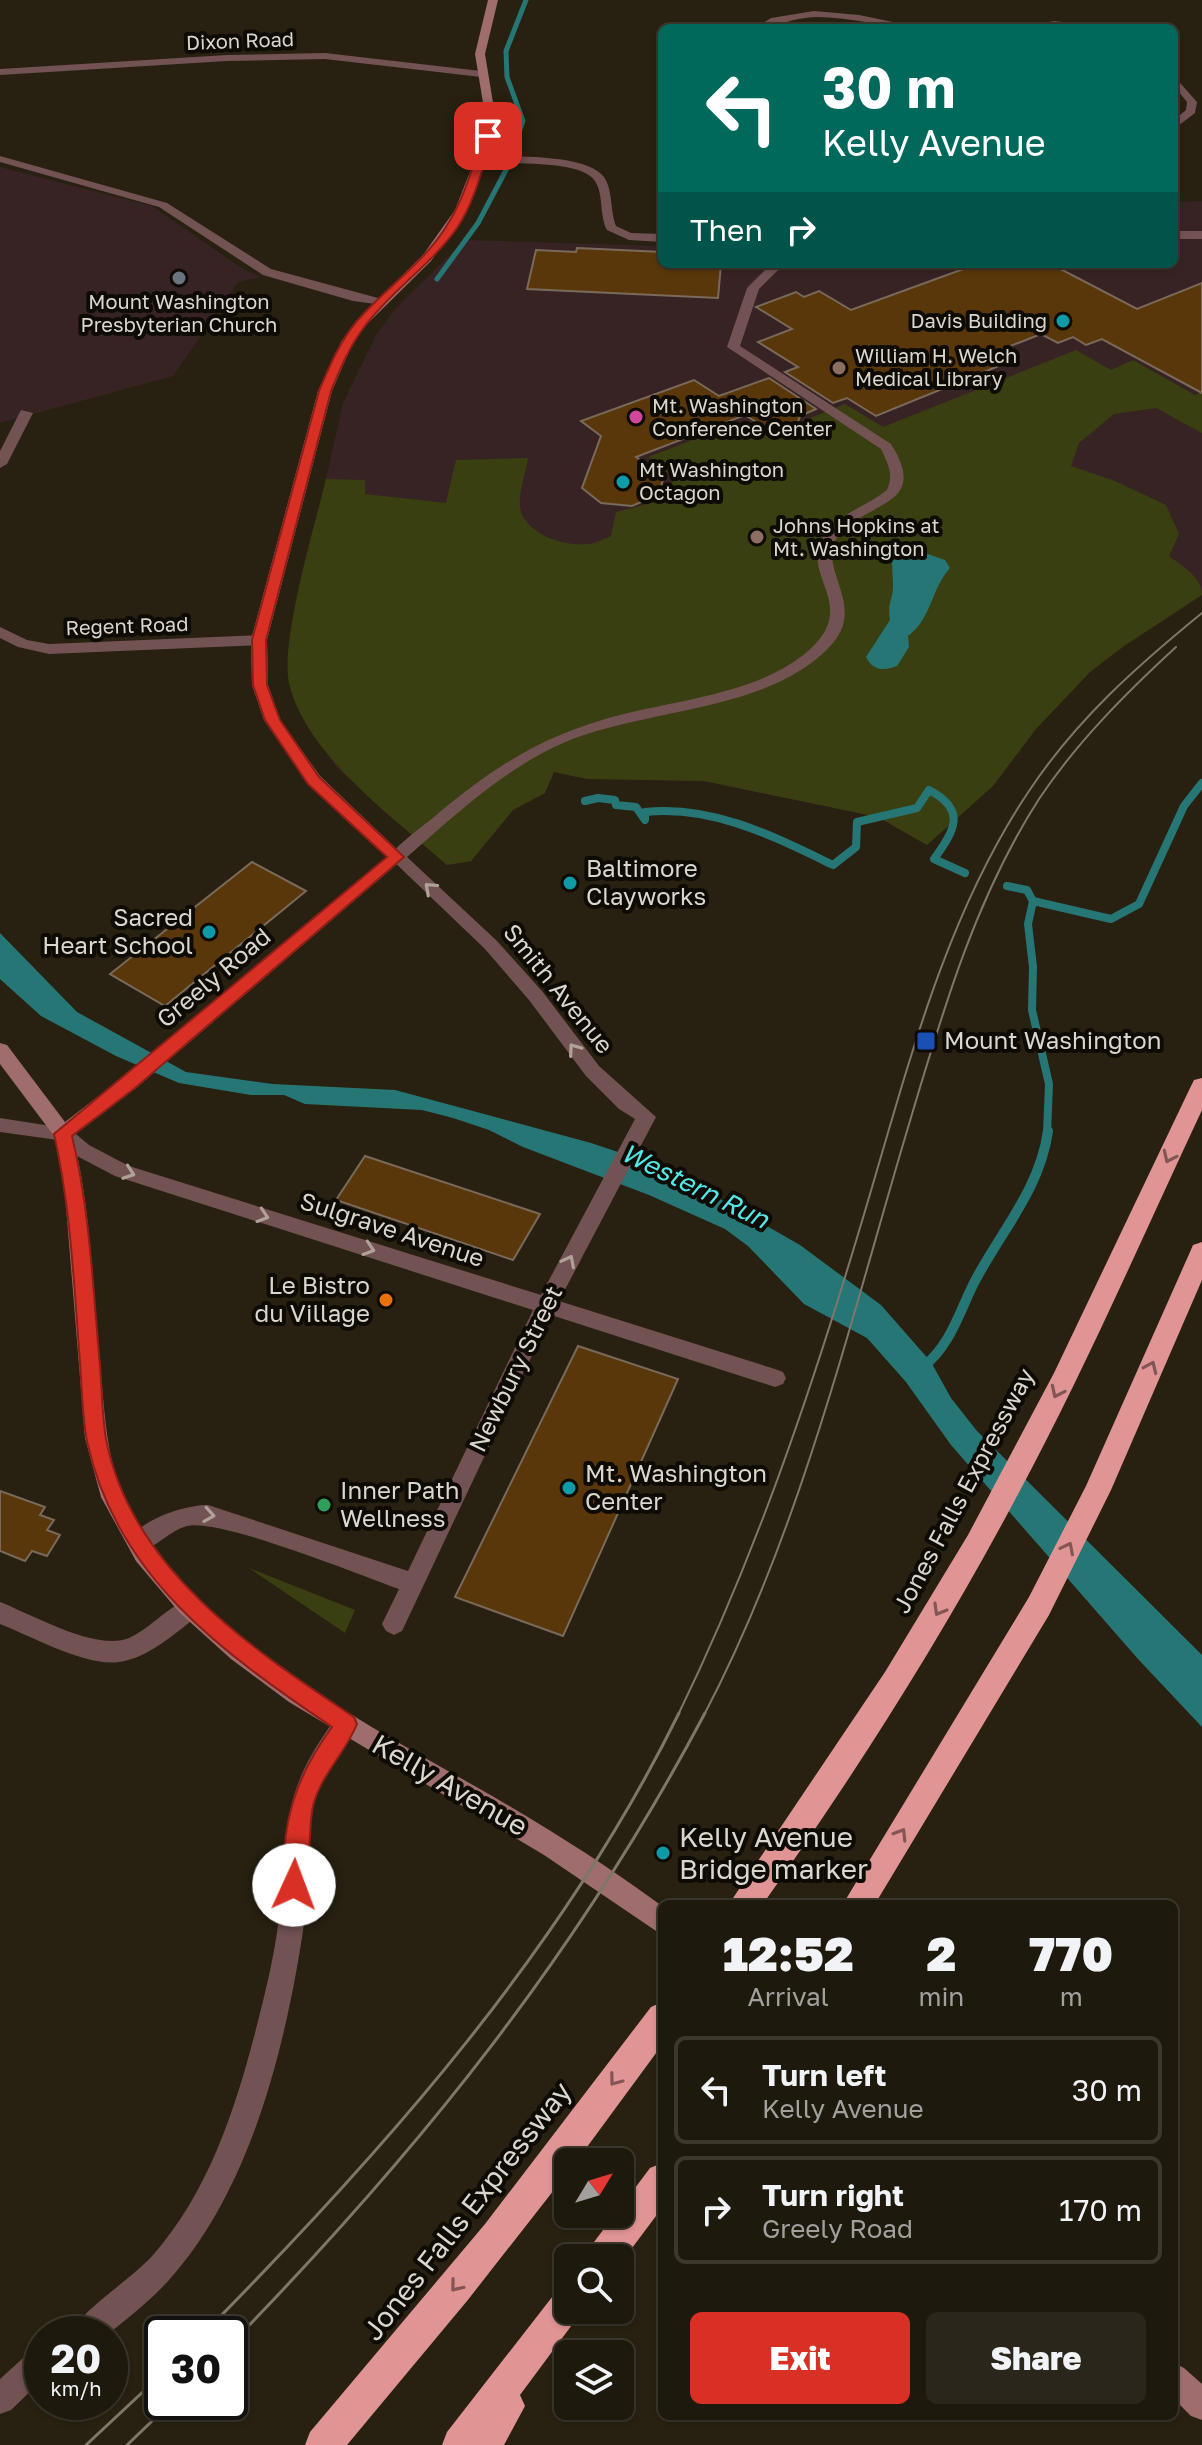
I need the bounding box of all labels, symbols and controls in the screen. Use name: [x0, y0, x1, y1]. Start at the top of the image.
street label: Dixon Road: [185, 26, 294, 54]
text: 30 m: [822, 53, 956, 120]
icon: left: [690, 56, 794, 160]
pin: [454, 102, 522, 170]
icon: arrive: [466, 114, 510, 158]
text: Kelly Avenue: [822, 121, 1046, 164]
icon: right: [779, 208, 823, 252]
text: Then: [690, 212, 763, 248]
marker: Mount Washington Presbyterian Church: [170, 269, 188, 287]
place label: Mount Washington Presbyterian Church: [81, 289, 277, 336]
place label: Davis Building: [911, 308, 1047, 332]
marker: Davis Building: [1054, 312, 1072, 330]
place label: William H. Welch Medical Library: [855, 343, 1017, 390]
marker: William H. Welch Medical Library: [830, 359, 848, 377]
place label: Mt. Washington Conference Center: [652, 393, 832, 440]
marker: Mt. Washington Conference Center: [627, 408, 645, 426]
place label: Mt Washington Octagon: [639, 457, 784, 504]
marker: Mt Washington Octagon: [614, 473, 632, 491]
place label: Johns Hopkins at Mt. Washington: [773, 513, 939, 560]
marker: Johns Hopkins at Mt. Washington: [748, 528, 766, 546]
street label: Regent Road: [65, 611, 189, 639]
place label: Baltimore Clayworks: [586, 853, 706, 910]
marker: Baltimore Clayworks: [561, 874, 579, 892]
one-way arrow: [425, 884, 440, 898]
place label: Sacred Heart School: [42, 902, 193, 959]
street label: Smith Avenue: [498, 917, 620, 1059]
street label: Greely Road: [150, 921, 276, 1033]
marker: Sacred Heart School: [200, 923, 218, 941]
place label: Mount Washington: [944, 1025, 1162, 1054]
marker: Mount Washington: [915, 1030, 937, 1052]
one-way arrow: [570, 1043, 584, 1058]
water label: Western Run: [617, 1137, 775, 1235]
one-way arrow: [1163, 1148, 1179, 1163]
one-way arrow: [122, 1164, 136, 1180]
street label: Sulgrave Avenue: [297, 1185, 488, 1272]
one-way arrow: [255, 1206, 269, 1222]
one-way arrow: [361, 1240, 375, 1256]
one-way arrow: [560, 1254, 575, 1269]
place label: Le Bistro du Village: [255, 1270, 370, 1327]
street label: Newbury Street: [462, 1281, 567, 1456]
marker: Le Bistro du Village: [377, 1291, 395, 1309]
one-way arrow: [1142, 1361, 1158, 1376]
street label: Jones Falls Expressway: [886, 1363, 1040, 1618]
one-way arrow: [1051, 1383, 1067, 1398]
place label: Mt. Washington Center: [585, 1458, 767, 1515]
place label: Inner Path Wellness: [340, 1475, 460, 1532]
marker: Mt. Washington Center: [560, 1479, 578, 1497]
marker: Inner Path Wellness: [315, 1496, 333, 1514]
one-way arrow: [202, 1506, 215, 1523]
one-way arrow: [1059, 1541, 1074, 1556]
one-way arrow: [933, 1601, 949, 1616]
street label: Kelly Avenue: [367, 1727, 534, 1842]
place label: Kelly Avenue Bridge marker: [679, 1820, 868, 1885]
one-way arrow: [892, 1828, 907, 1843]
position arrow: [252, 1843, 336, 1927]
marker: Kelly Avenue Bridge marker: [654, 1844, 672, 1862]
text: 12:52: [723, 1924, 854, 1982]
text: 2: [926, 1924, 956, 1982]
text: 770: [1029, 1924, 1113, 1982]
text: Arrival: [747, 1981, 829, 2012]
text: min: [918, 1981, 964, 2012]
text: m: [1060, 1981, 1083, 2012]
text: Turn left: [762, 2057, 887, 2093]
icon: left: [694, 2068, 738, 2112]
one-way arrow: [611, 2072, 625, 2086]
text: 30 m: [1072, 2072, 1142, 2108]
street label: Jones Falls Expressway: [356, 2075, 578, 2346]
text: Kelly Avenue: [762, 2093, 923, 2124]
north arrow: [554, 2148, 634, 2228]
map controls: [554, 2148, 634, 2420]
text: Turn right: [762, 2177, 904, 2213]
icon: right: [694, 2188, 738, 2232]
text: 170 m: [1059, 2192, 1142, 2228]
text: Greely Road: [762, 2213, 913, 2244]
button: search: [554, 2244, 634, 2324]
one-way arrow: [452, 2277, 466, 2292]
button: Exit: [690, 2312, 910, 2404]
button: Share: [926, 2312, 1146, 2404]
speed limit sign: 30: [144, 2316, 248, 2420]
text: 20: [51, 2334, 101, 2382]
button: layers: [554, 2340, 634, 2420]
text: km/h: [51, 2376, 101, 2400]

